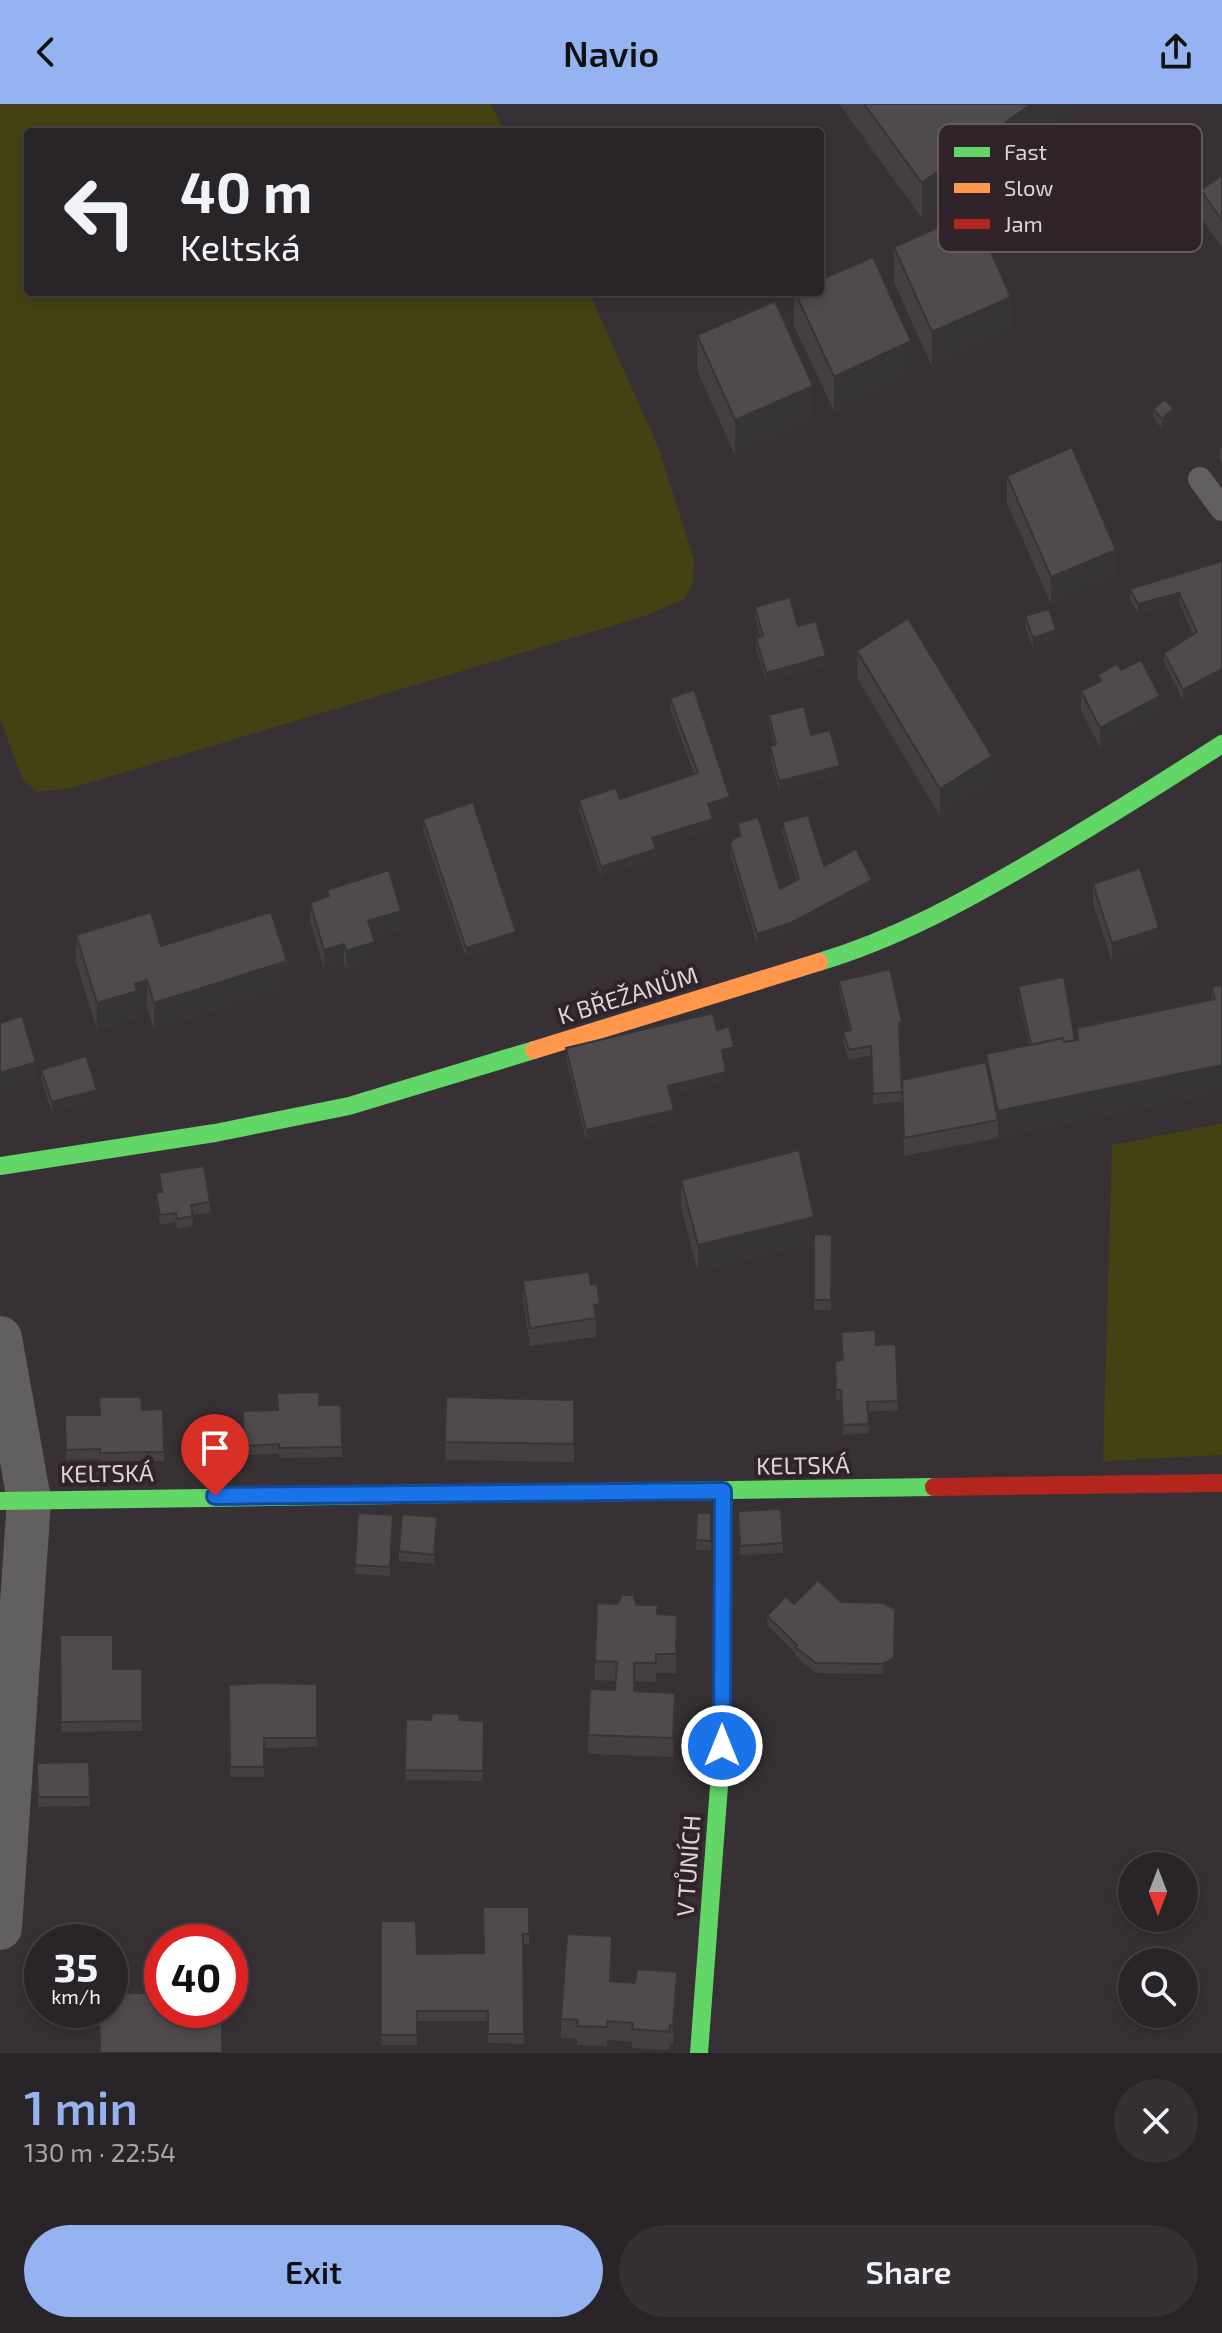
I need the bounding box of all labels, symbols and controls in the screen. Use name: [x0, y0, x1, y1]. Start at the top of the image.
icon: back: [24, 30, 68, 74]
icon: share: [1154, 30, 1198, 74]
text: Navio: [563, 31, 659, 74]
legend: [938, 124, 1202, 252]
text: Fast: [1004, 138, 1047, 164]
text: 40 m: [180, 157, 312, 224]
icon: left: [48, 160, 152, 264]
text: Slow: [1004, 174, 1053, 200]
text: Jam: [1004, 210, 1043, 236]
text: Keltská: [180, 225, 301, 268]
street label: K BŘEŽANŮM: [554, 960, 701, 1030]
pin: [181, 1414, 249, 1496]
icon: arrive: [193, 1426, 237, 1470]
street label: KELTSKÁ: [756, 1449, 850, 1480]
street label: KELTSKÁ: [60, 1457, 154, 1488]
position arrow: [680, 1704, 764, 1788]
street label: V TŮNÍCH: [669, 1814, 706, 1918]
north arrow: [1118, 1852, 1198, 1932]
map controls: [1118, 1852, 1198, 2028]
speed limit sign: 40: [144, 1924, 248, 2028]
text: 35: [54, 1942, 98, 1990]
button: search: [1118, 1948, 1198, 2028]
text: km/h: [51, 1984, 101, 2008]
text: 1 min: [24, 2077, 138, 2135]
button: close: [1114, 2079, 1198, 2163]
text: 130 m · 22:54: [24, 2136, 176, 2167]
button: Exit: [24, 2225, 603, 2317]
button: Share: [619, 2225, 1198, 2317]

